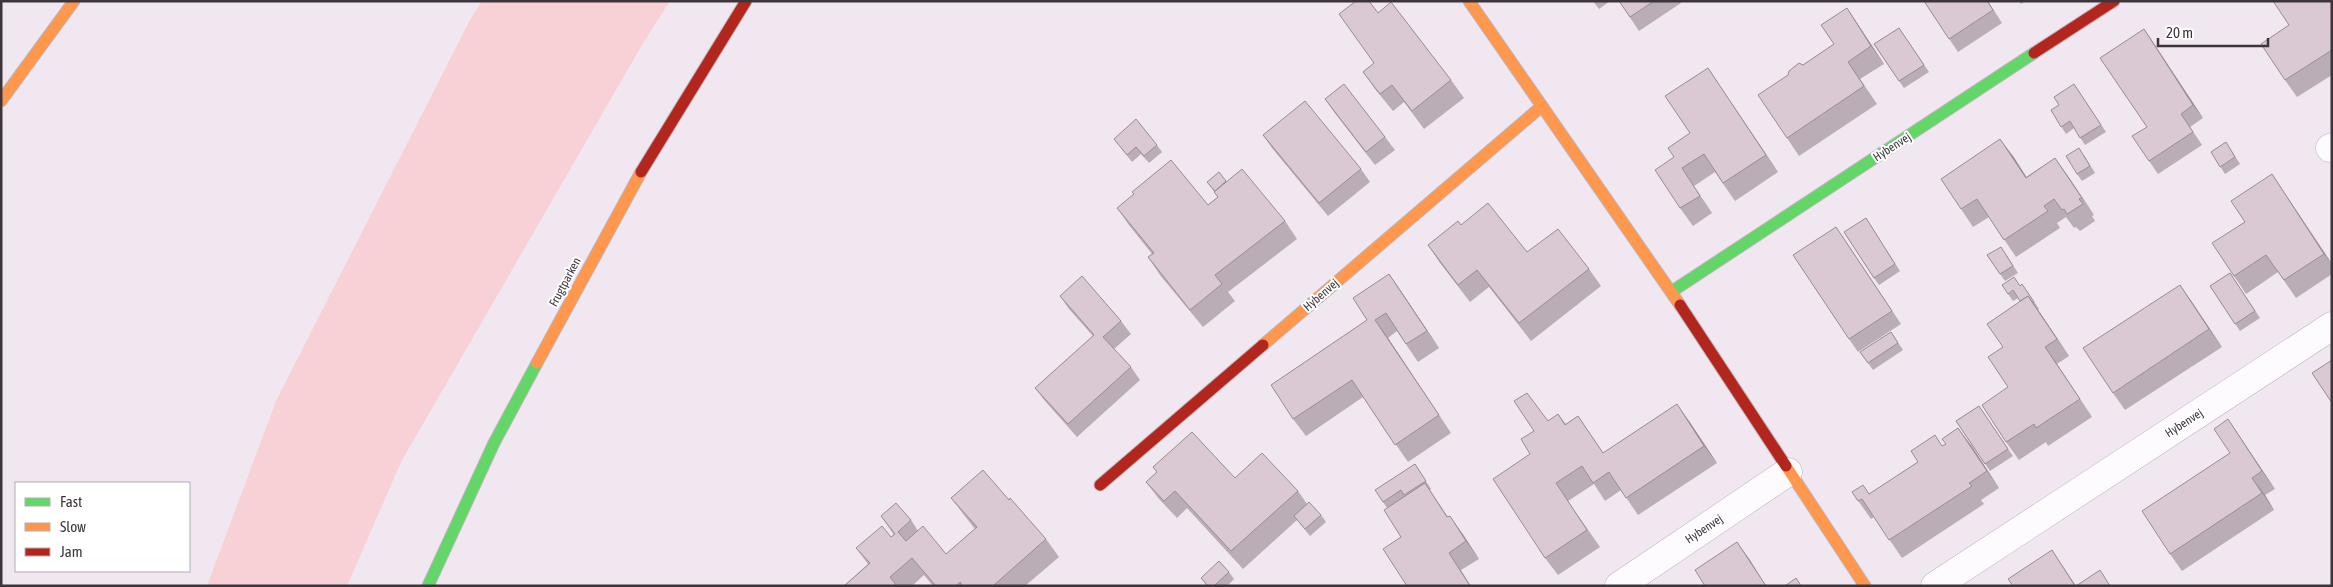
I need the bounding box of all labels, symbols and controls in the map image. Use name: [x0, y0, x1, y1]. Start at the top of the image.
scale bar: [2158, 15, 2268, 47]
text: 20 m: [2166, 24, 2193, 41]
street label: Hybenvej: [1871, 130, 1913, 164]
street label: Frugtparken: [546, 255, 584, 309]
street label: Hybenvej: [1301, 276, 1341, 314]
street label: Hybenvej: [2163, 406, 2205, 440]
legend: [15, 482, 190, 572]
text: Fast: [60, 493, 82, 510]
street label: Hybenvej: [1683, 511, 1725, 547]
text: Slow: [60, 518, 86, 535]
text: Jam: [60, 543, 83, 560]

